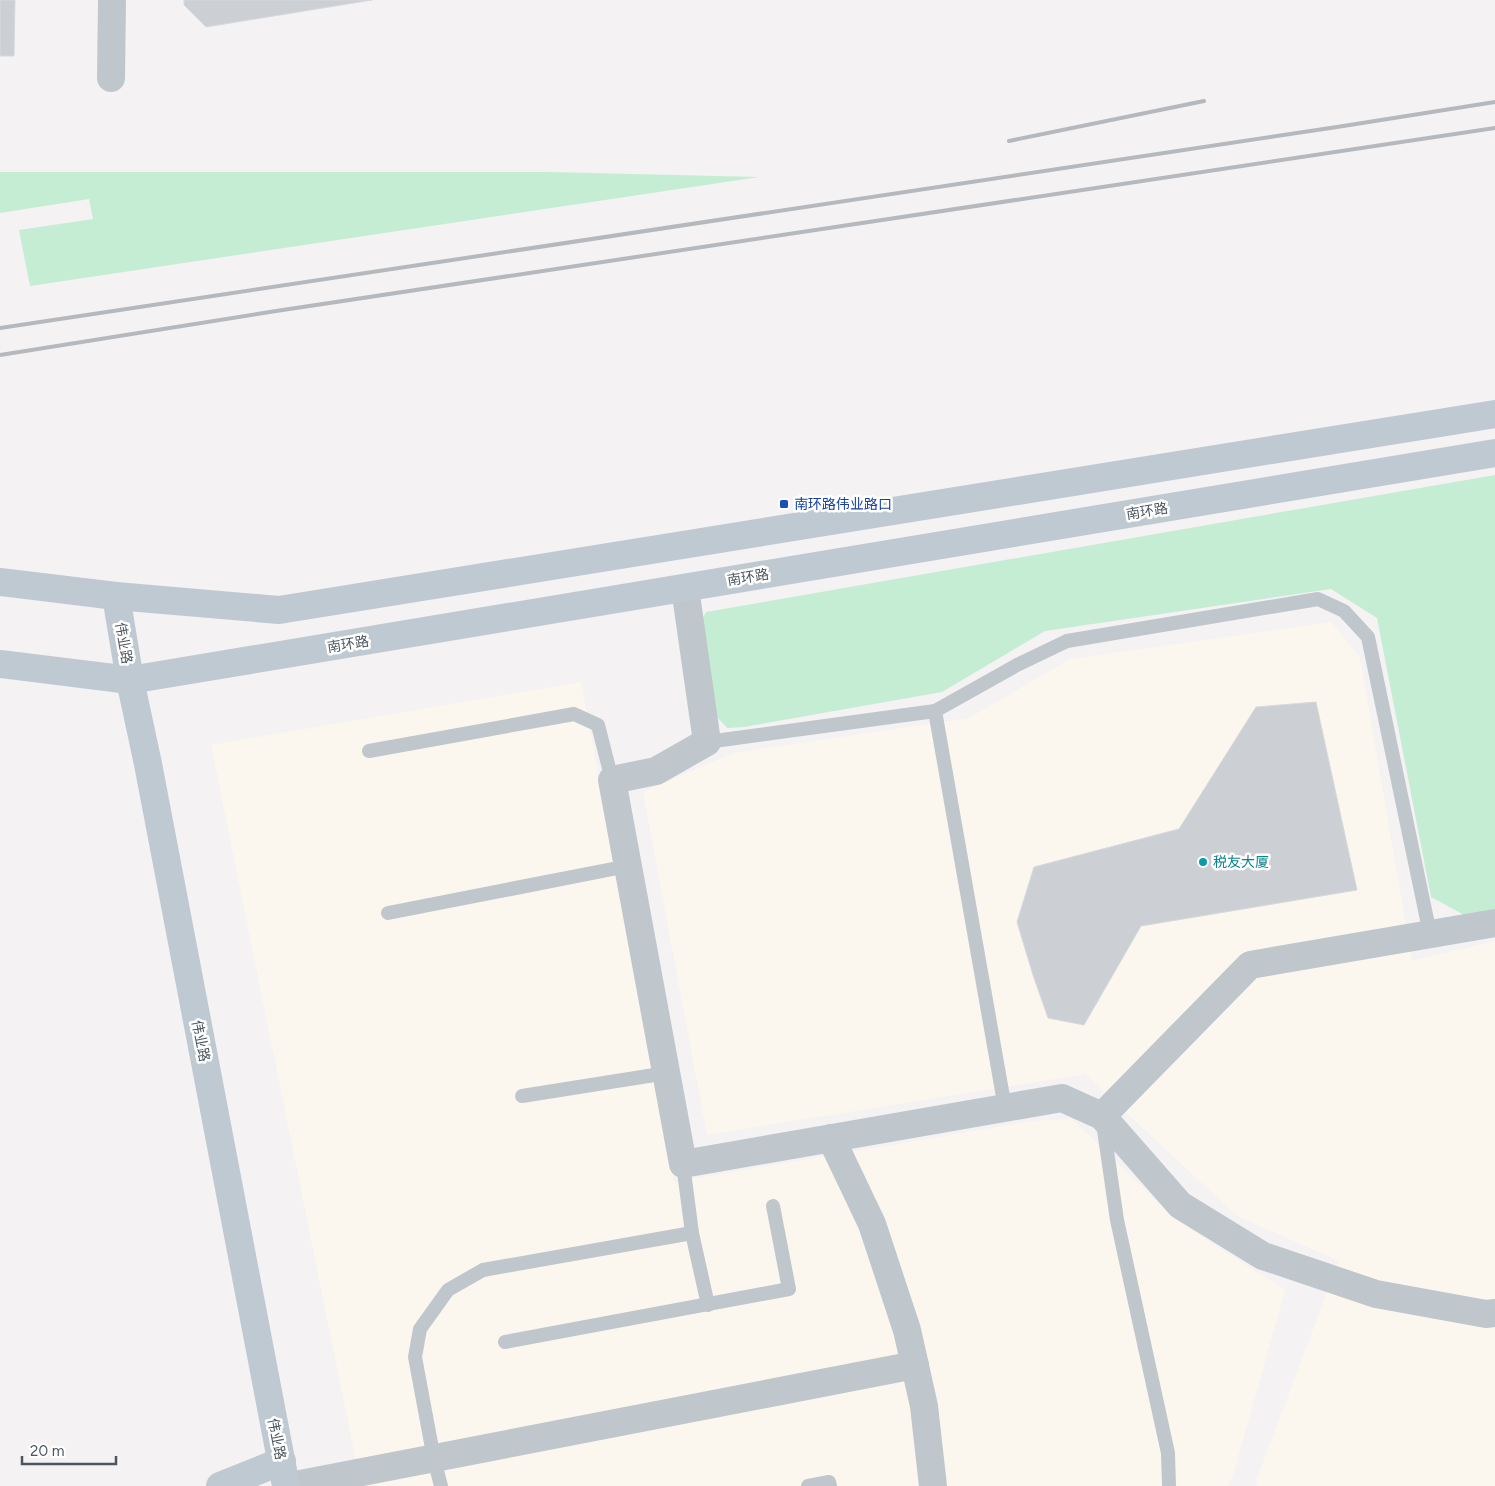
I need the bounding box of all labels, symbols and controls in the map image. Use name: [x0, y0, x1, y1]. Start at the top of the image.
place label: 南环路伟业路口: [794, 496, 892, 513]
marker: 南环路伟业路口: [778, 498, 790, 510]
street label: 南环路: [1125, 500, 1169, 523]
street label: 南环路: [726, 566, 770, 589]
street label: 伟业路: [111, 621, 136, 665]
street label: 南环路: [326, 633, 370, 656]
place label: 税友大厦: [1213, 854, 1269, 871]
marker: 税友大厦: [1197, 856, 1209, 868]
street label: 伟业路: [188, 1019, 213, 1063]
street label: 伟业路: [264, 1417, 289, 1461]
scale bar: [22, 1434, 116, 1466]
text: 20 m: [30, 1442, 64, 1460]

